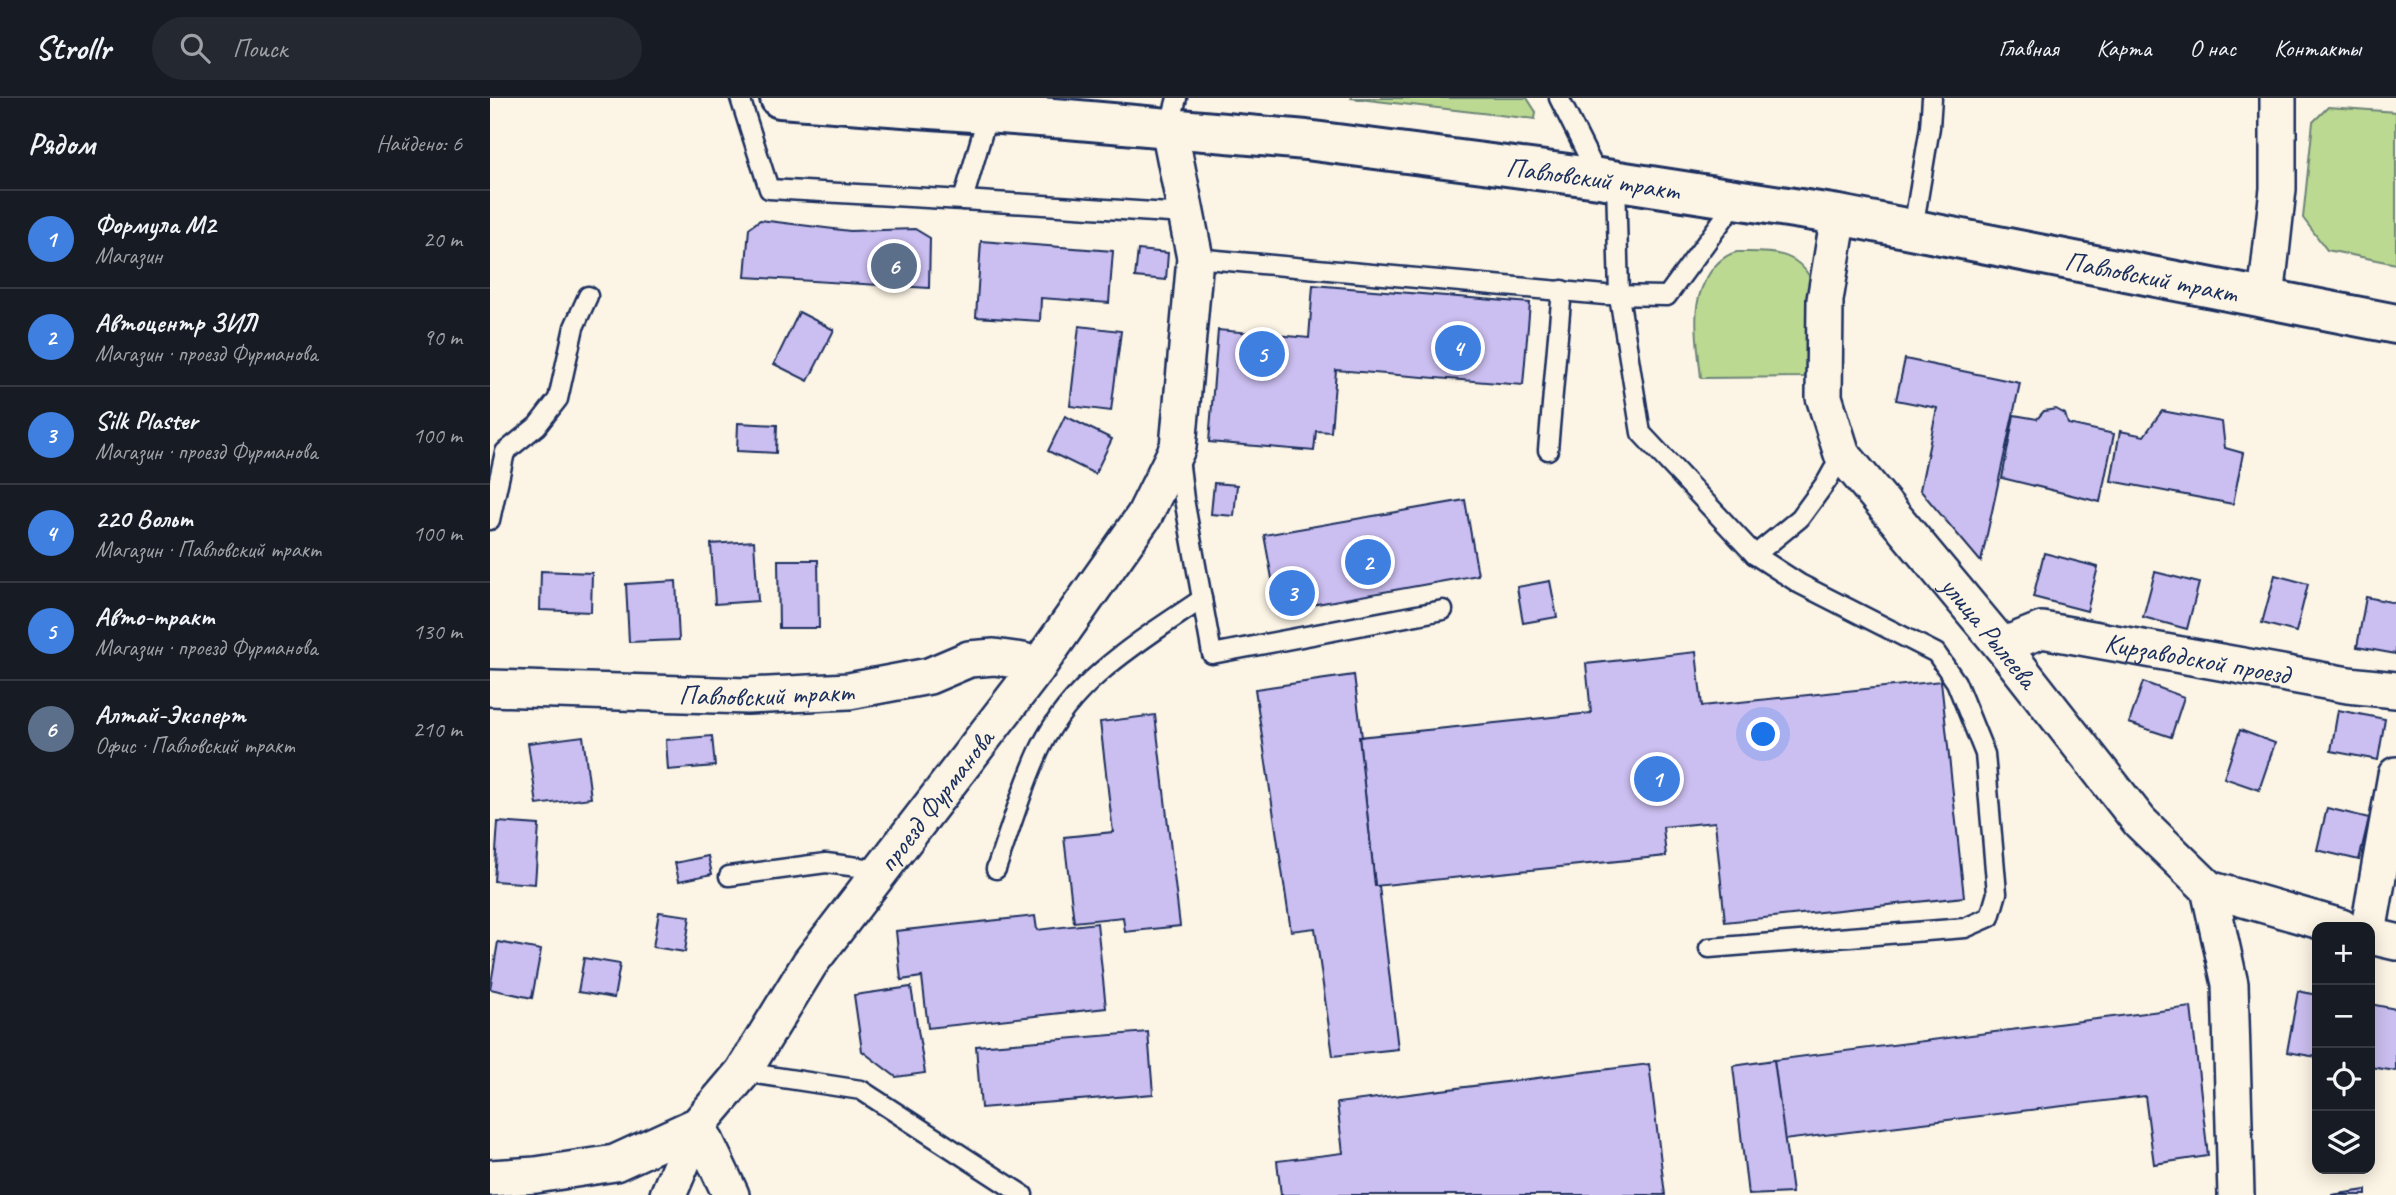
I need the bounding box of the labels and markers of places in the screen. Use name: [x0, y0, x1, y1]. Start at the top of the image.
pin: 6: [871, 240, 917, 292]
pin: 4: [1435, 322, 1481, 374]
pin: 5: [1239, 328, 1285, 380]
pin: 2: [1345, 536, 1391, 588]
pin: 3: [1269, 567, 1315, 619]
pin: 1: [1634, 753, 1680, 805]

